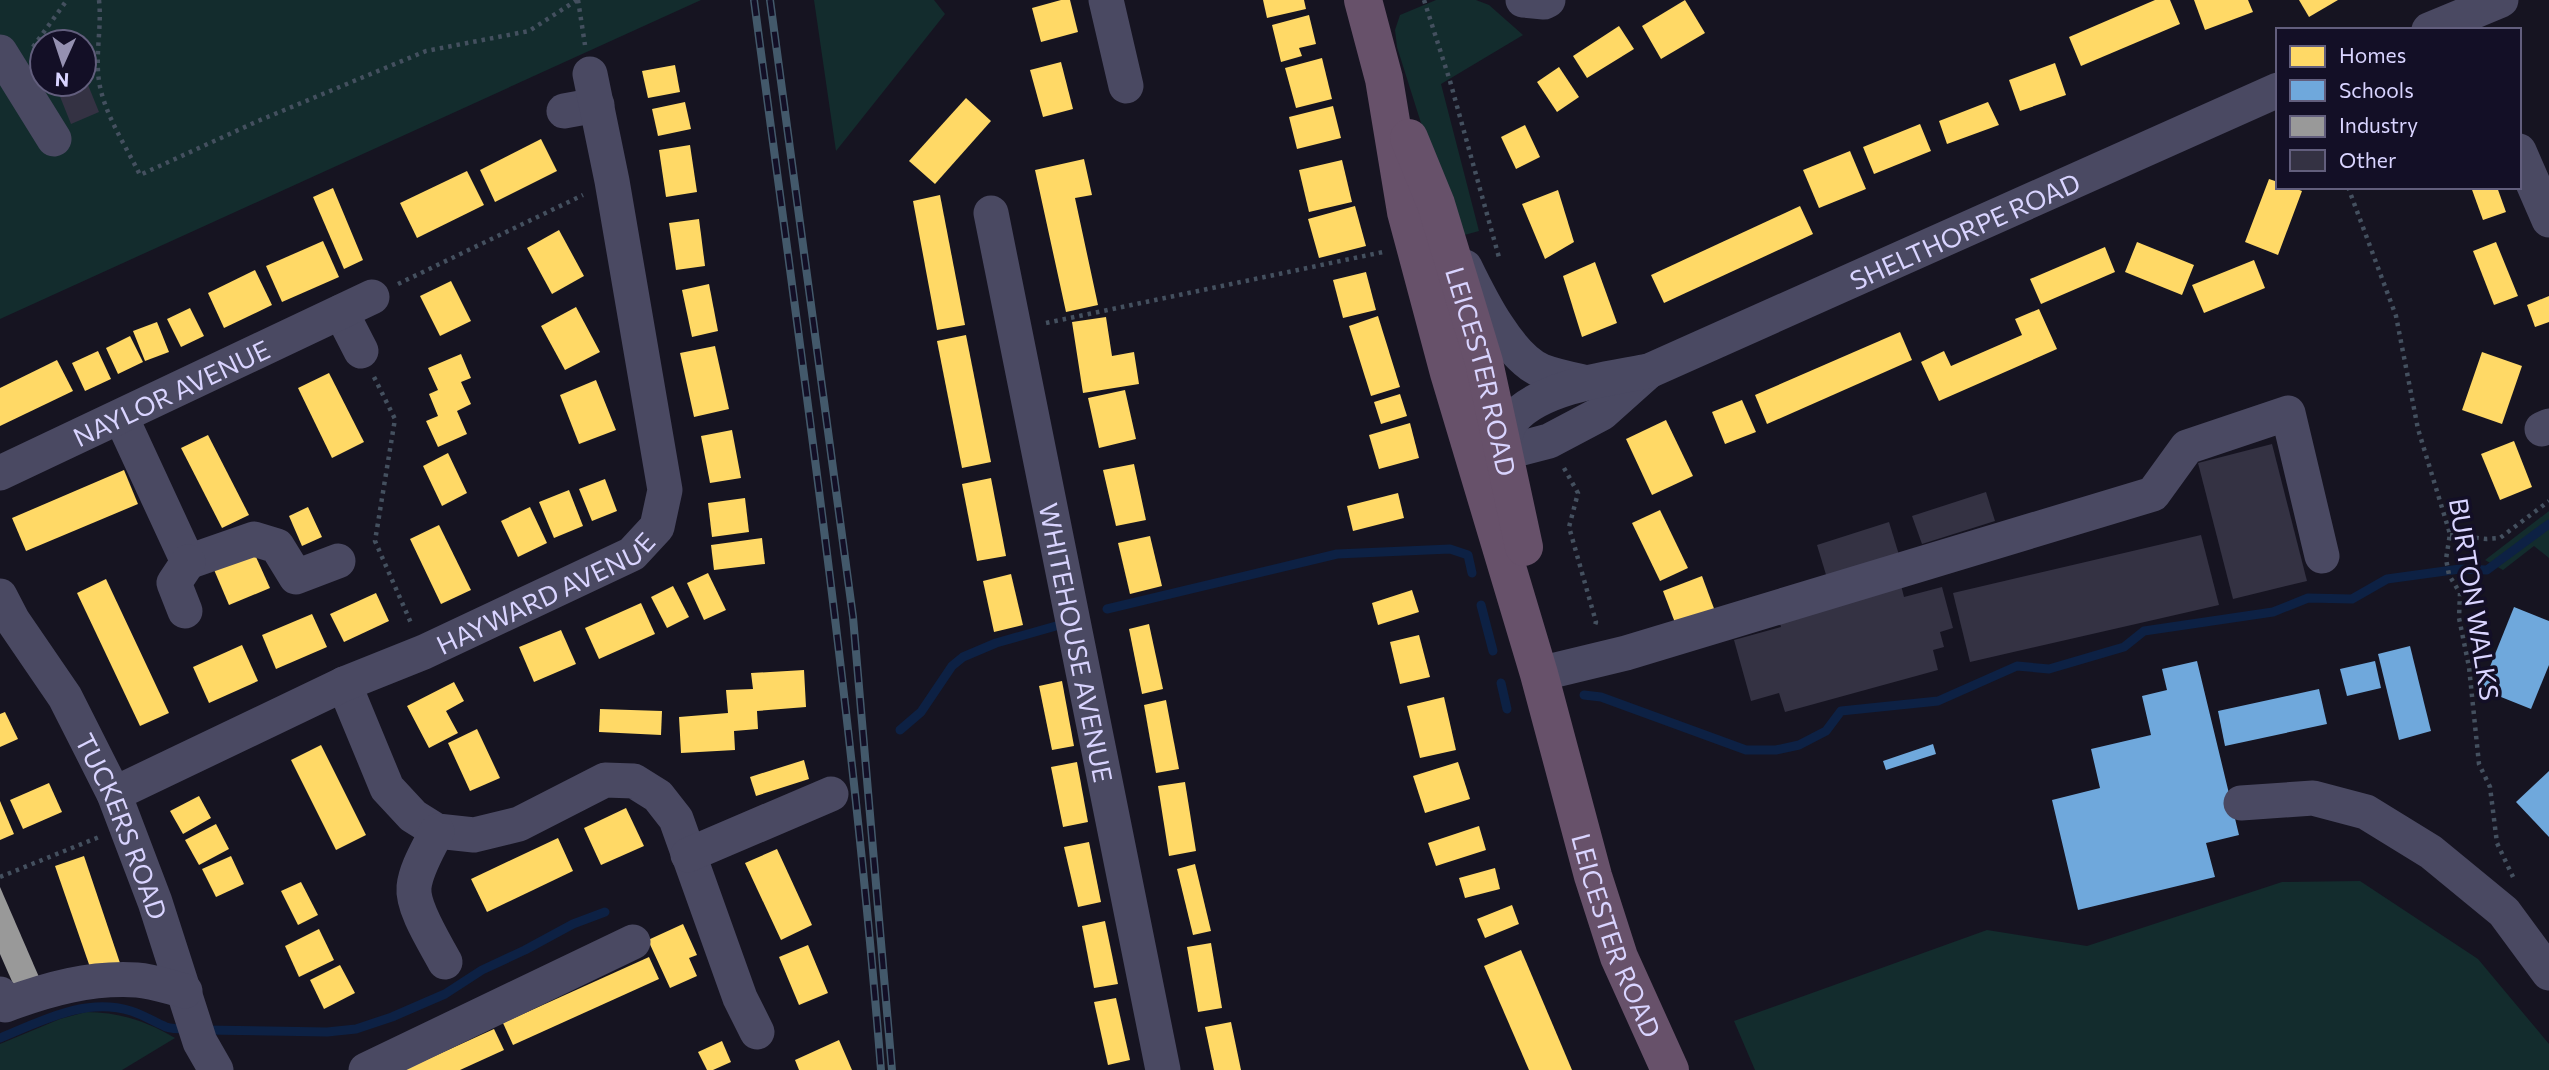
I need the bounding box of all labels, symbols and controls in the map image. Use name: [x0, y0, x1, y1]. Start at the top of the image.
north arrow: [28, 28, 98, 98]
legend: [2276, 28, 2521, 189]
text: Homes: [2339, 42, 2406, 67]
text: N: [54, 69, 70, 92]
text: Schools: [2339, 77, 2414, 102]
text: Industry: [2339, 112, 2418, 137]
text: Other: [2339, 147, 2396, 172]
street label: SHELTHORPE ROAD: [1844, 165, 2084, 295]
street label: LEICESTER ROAD: [1440, 263, 1524, 479]
street label: NAYLOR AVENUE: [68, 332, 274, 452]
street label: BURTON WALKS: [2444, 496, 2506, 702]
street label: WHITEHOUSE AVENUE: [1034, 500, 1120, 785]
street label: HAYWARD AVENUE: [431, 525, 660, 660]
street label: TUCKERS ROAD: [70, 728, 175, 923]
street label: LEICESTER ROAD: [1567, 830, 1668, 1042]

